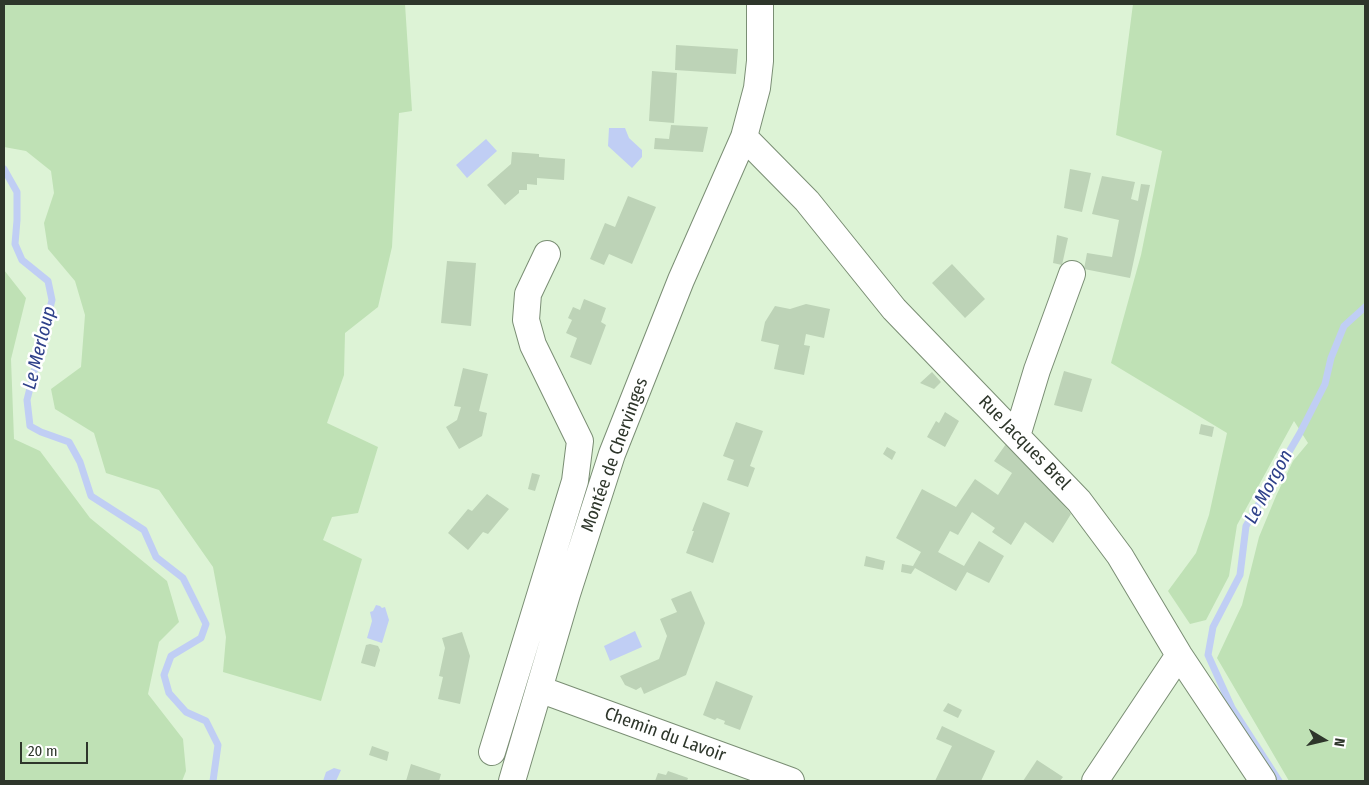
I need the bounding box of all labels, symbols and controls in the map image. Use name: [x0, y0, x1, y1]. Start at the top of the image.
water label: Le Merloup: [19, 304, 61, 392]
street label: Montée de Chervinges: [577, 375, 653, 535]
street label: Rue Jacques Brel: [974, 391, 1074, 495]
water label: Le Morgon: [1240, 446, 1298, 528]
street label: Chemin du Lavoir: [601, 703, 729, 767]
north arrow: [1299, 715, 1349, 765]
scale bar: [22, 732, 90, 764]
text: N: [1330, 737, 1348, 748]
text: 20 m: [28, 742, 58, 760]

